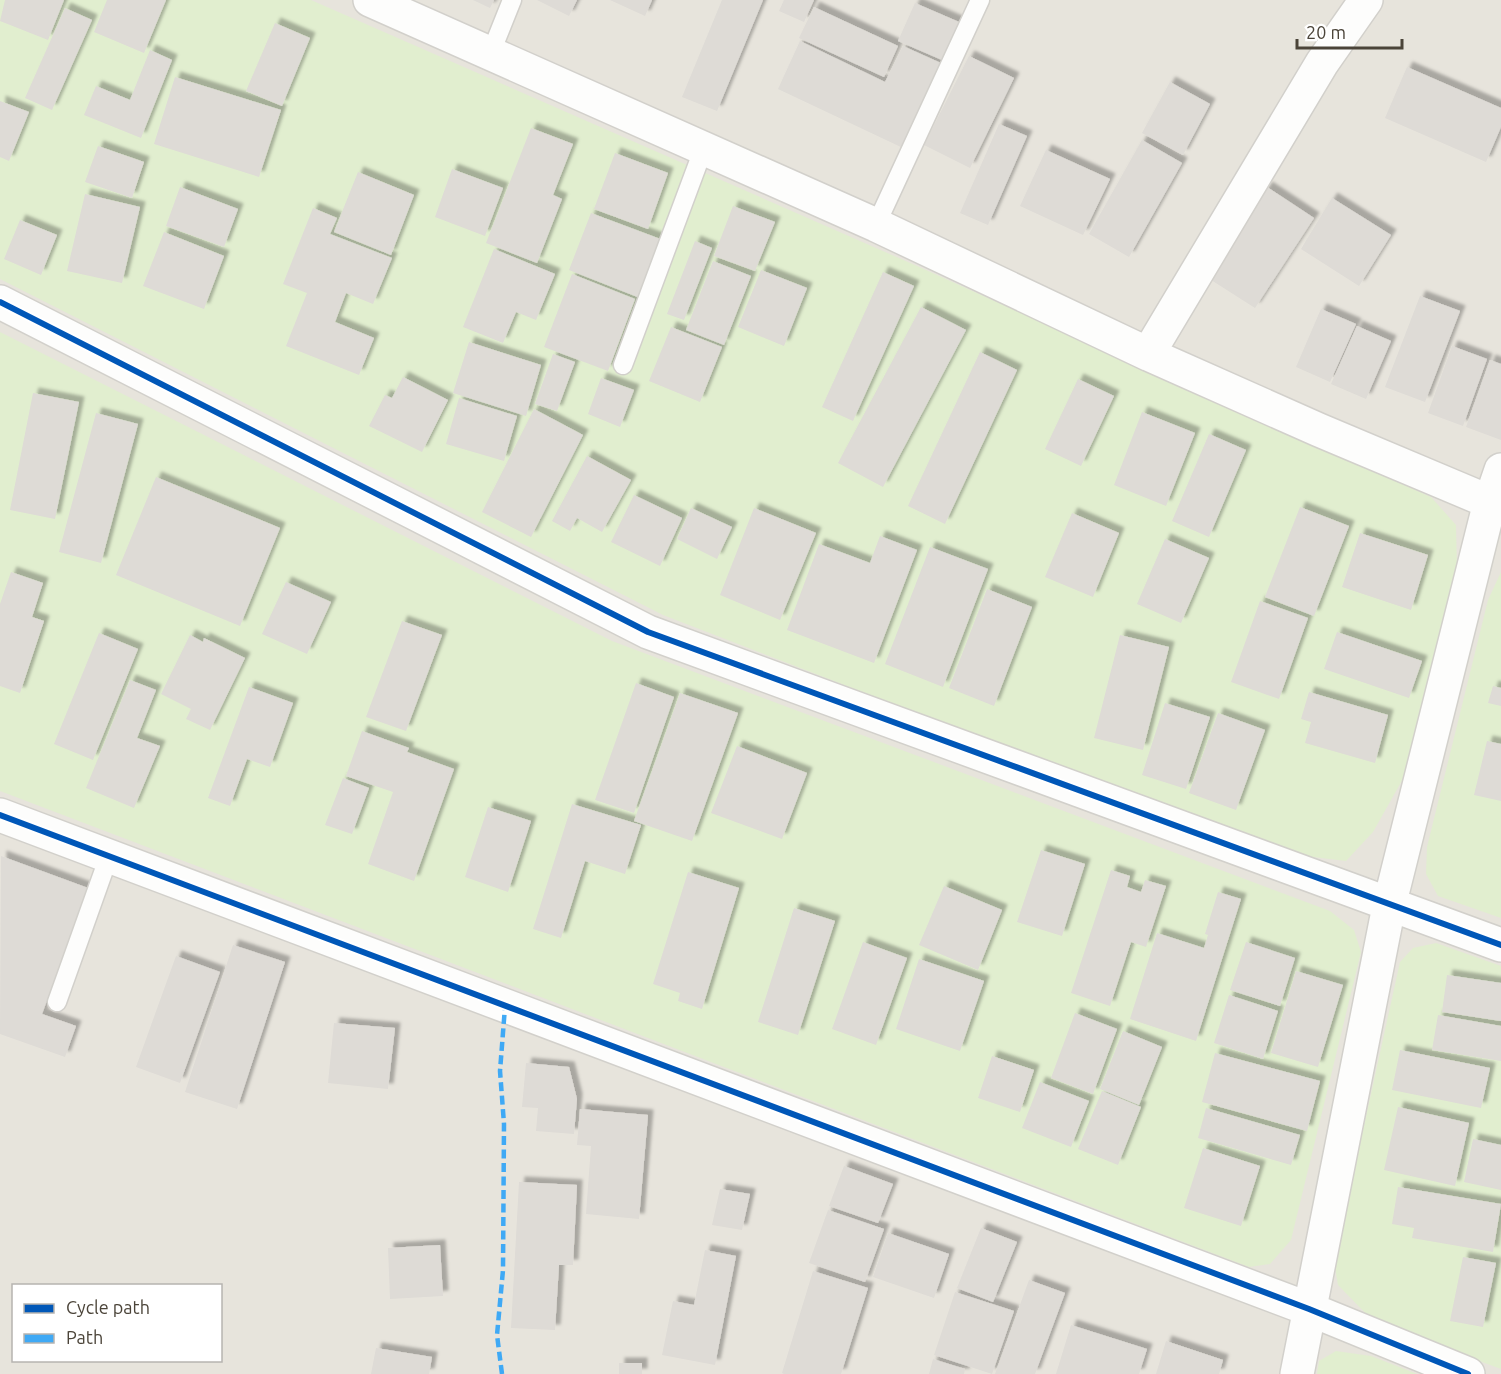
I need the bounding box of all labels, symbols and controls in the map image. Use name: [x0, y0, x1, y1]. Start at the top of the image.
scale bar: [1297, 12, 1402, 50]
text: 20 m: [1306, 22, 1346, 42]
legend: [12, 1284, 222, 1362]
text: Cycle path: [66, 1297, 150, 1317]
text: Path: [66, 1327, 103, 1347]

